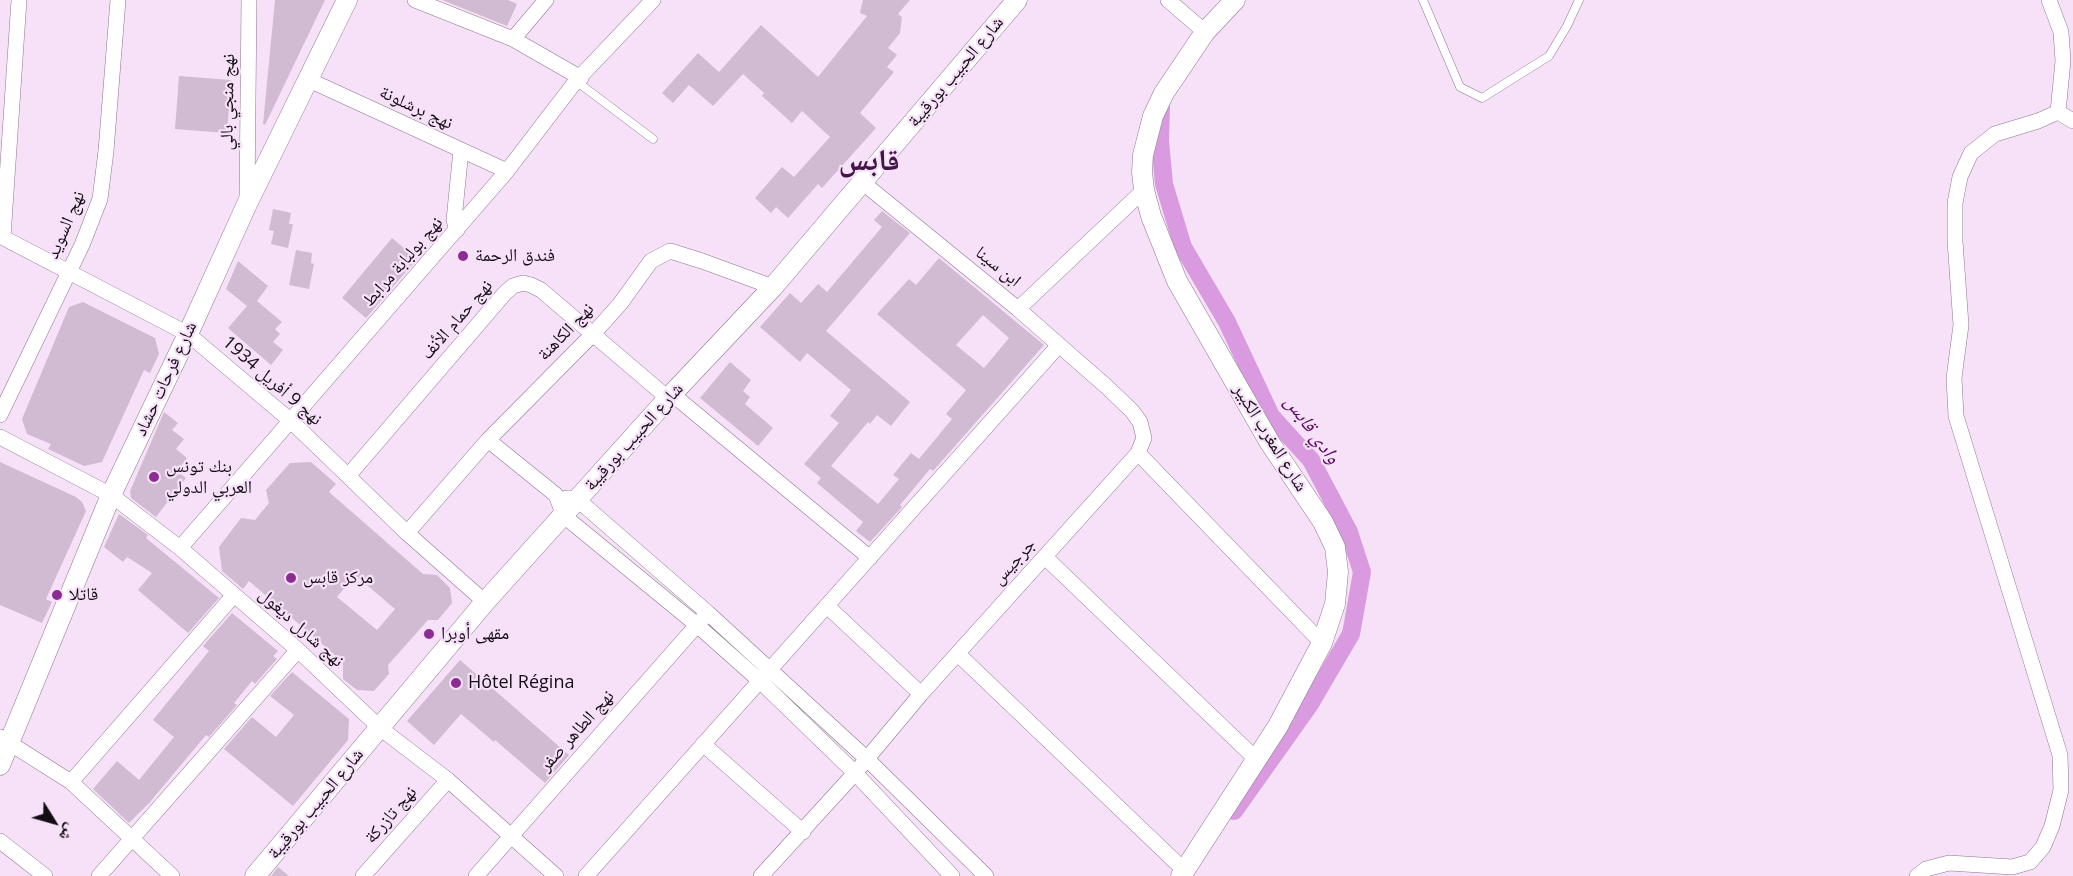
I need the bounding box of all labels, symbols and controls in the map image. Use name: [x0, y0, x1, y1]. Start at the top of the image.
street label: شارع الحبيب بورقيبة: [903, 12, 1009, 132]
street label: نهج منجي بالي: [216, 53, 240, 151]
street label: نهج برشلونة: [376, 82, 456, 134]
district label: قابس: [839, 143, 899, 179]
street label: نهج السويد: [42, 188, 90, 262]
street label: نهج بولبابة مرابط: [358, 213, 448, 311]
street label: ابن سينا: [971, 242, 1025, 292]
place label: فندق الرحمة: [475, 245, 555, 267]
marker: فندق الرحمة: [456, 249, 470, 263]
street label: نهج حمام الأنف: [416, 276, 498, 364]
street label: نهج الكاهنة: [533, 299, 599, 365]
street label: شارع فرحات حشاد: [130, 318, 202, 440]
street label: نهج 9 أفريل 1934: [218, 332, 326, 430]
street label: شارع الحبيب بورقيبة: [580, 379, 688, 495]
street label: شارع المغرب الكبير: [1228, 380, 1312, 496]
water label: وادي قابس: [1279, 391, 1345, 469]
place label: بنك تونس العربي الدولي: [166, 456, 252, 498]
marker: بنك تونس العربي الدولي: [147, 470, 161, 484]
street label: جرجيس: [988, 534, 1040, 590]
place label: مركز قابس: [303, 567, 373, 589]
marker: مركز قابس: [284, 571, 298, 585]
place label: قاتلا: [69, 584, 98, 606]
street label: نهج شارل ديغول: [254, 584, 348, 672]
marker: قاتلا: [50, 588, 64, 602]
place label: مقهى أوبرا: [441, 623, 509, 645]
marker: مقهى أوبرا: [422, 627, 436, 641]
place label: Hôtel Régina: [468, 672, 574, 694]
marker: Hôtel Régina: [449, 676, 463, 690]
street label: نهج الطاهر صفر: [535, 686, 619, 776]
street label: شارع الحبيب بورقيبة: [263, 744, 369, 864]
street label: نهج تازركة: [360, 782, 422, 848]
north arrow: [24, 792, 84, 852]
text: ش: [54, 819, 82, 846]

